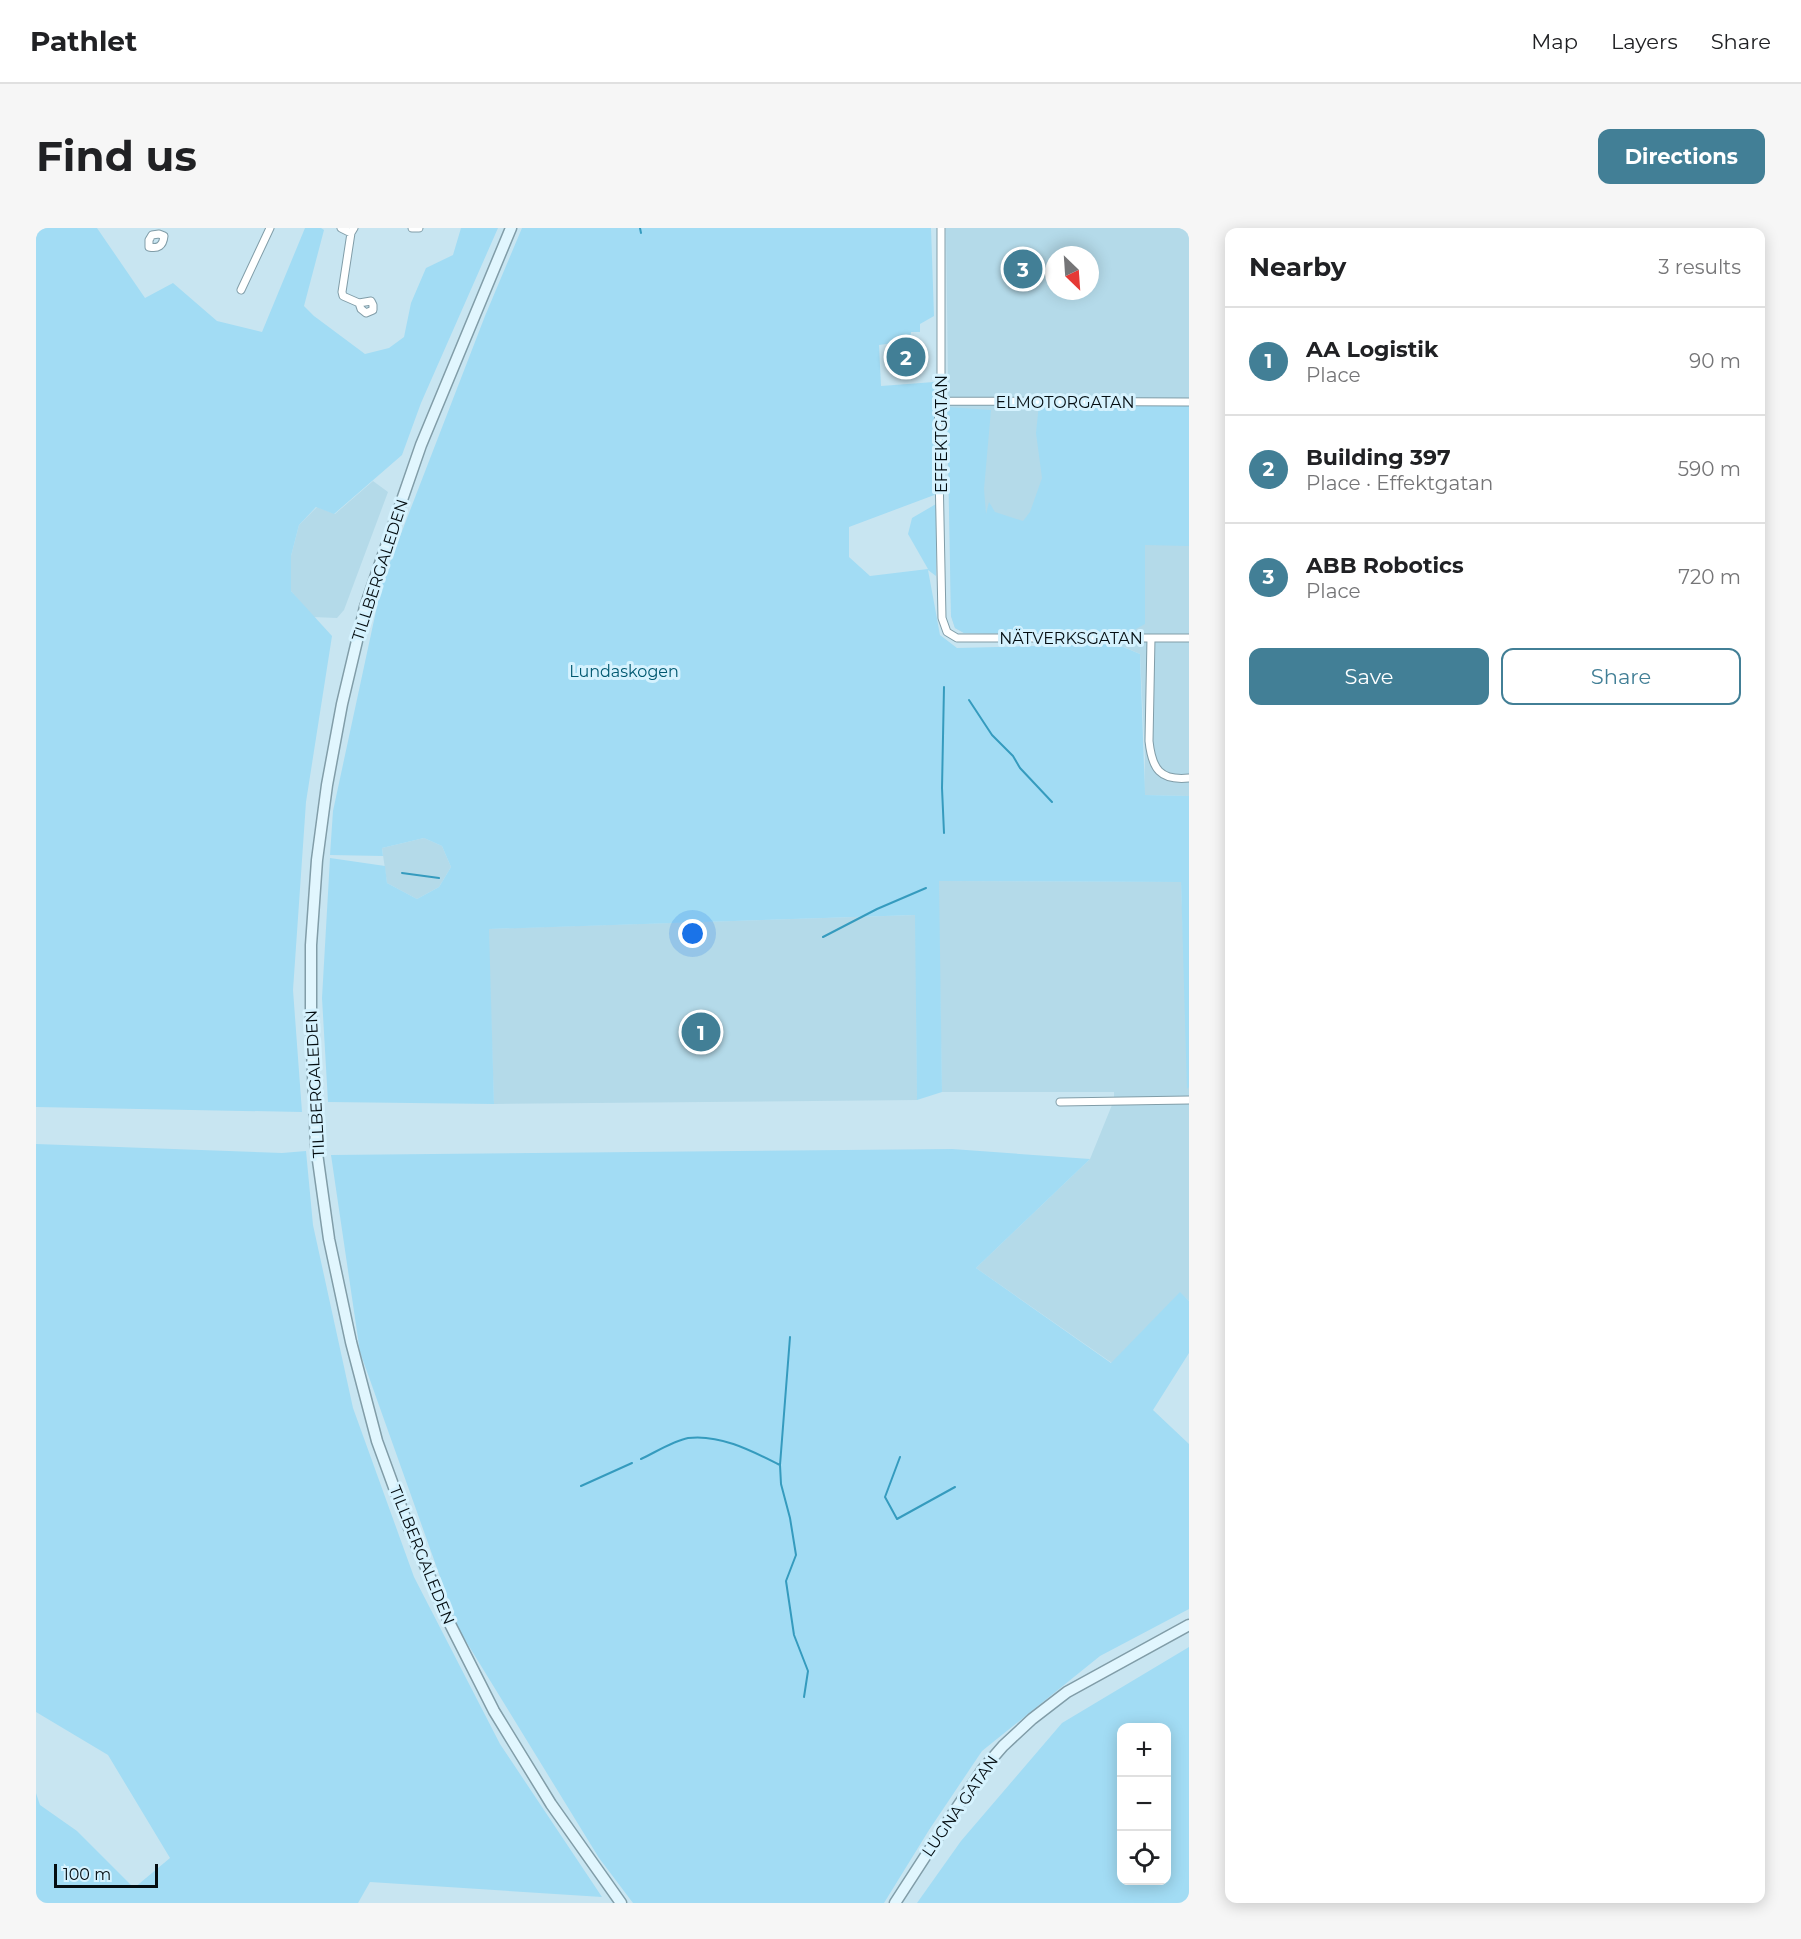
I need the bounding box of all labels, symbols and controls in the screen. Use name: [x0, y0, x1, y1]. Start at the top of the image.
text: Pathlet: [30, 24, 137, 58]
text: Map: [1531, 29, 1578, 54]
text: Layers: [1611, 29, 1678, 54]
text: Share: [1711, 29, 1771, 54]
button: Directions: [1598, 129, 1765, 184]
text: Find us: [36, 130, 197, 182]
pin: 3: [1004, 246, 1042, 291]
north arrow: [1045, 246, 1099, 300]
text: Nearby: [1249, 251, 1346, 283]
text: 3 results: [1658, 255, 1741, 279]
pin: 2: [886, 334, 926, 380]
text: AA Logistik: [1306, 336, 1438, 363]
text: 1: [1265, 349, 1272, 373]
text: 90 m: [1689, 349, 1741, 373]
text: Place: [1306, 363, 1361, 387]
street label: EFFEKTGATAN: [932, 375, 951, 493]
street label: ELMOTORGATAN: [995, 393, 1135, 412]
text: Building 397: [1306, 444, 1451, 471]
text: 2: [1263, 457, 1274, 481]
text: 590 m: [1678, 457, 1741, 481]
text: Place · Effektgatan: [1306, 471, 1493, 495]
street label: TILLBERGALEDEN: [348, 497, 412, 643]
text: ABB Robotics: [1306, 552, 1464, 579]
text: 3: [1263, 565, 1274, 589]
text: 720 m: [1678, 565, 1741, 589]
text: Place: [1306, 579, 1361, 603]
street label: NÄTVERKSGATAN: [999, 628, 1143, 648]
button: Save: [1249, 648, 1489, 705]
button: Share: [1501, 648, 1741, 705]
park label: Lundaskogen: [569, 662, 679, 681]
your location: [678, 919, 707, 948]
street label: TILLBERGALEDEN: [302, 1010, 328, 1158]
pin: 1: [682, 1010, 720, 1054]
street label: TILLBERGALEDEN: [385, 1483, 459, 1627]
map controls: [1117, 1723, 1171, 1885]
button: +: [1117, 1723, 1171, 1777]
street label: LUGNA GATAN: [918, 1752, 1002, 1860]
button: −: [1117, 1777, 1171, 1831]
button: locate: [1117, 1831, 1171, 1885]
scale bar: [54, 1861, 158, 1888]
text: 100 m: [63, 1865, 111, 1884]

